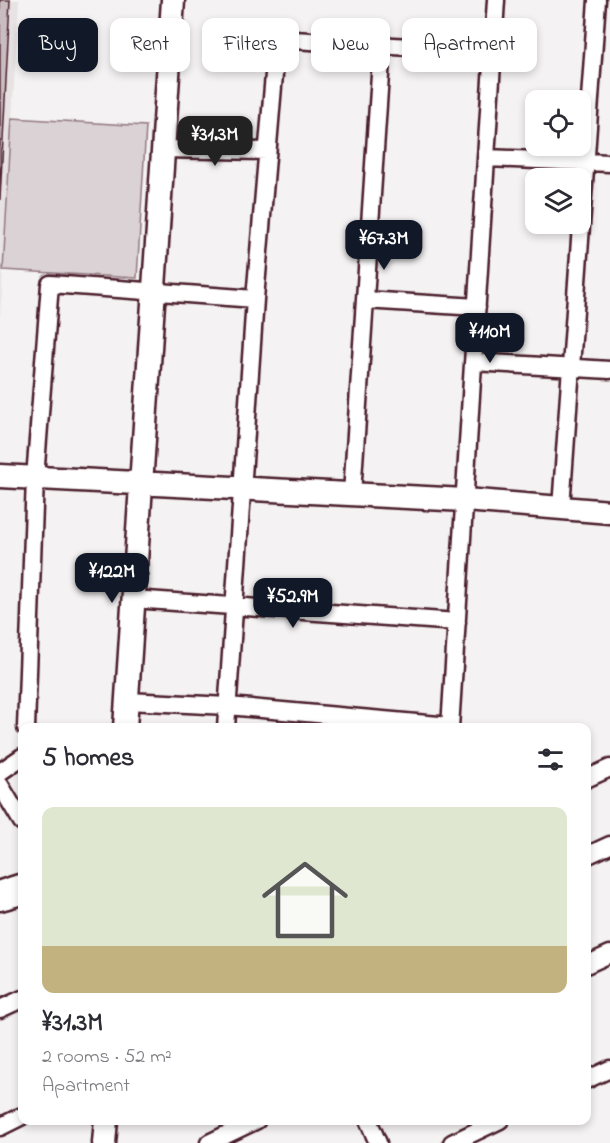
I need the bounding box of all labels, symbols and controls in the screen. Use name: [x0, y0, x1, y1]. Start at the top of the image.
chip: Buy: [18, 18, 98, 72]
chip: Rent: [110, 18, 190, 72]
chip: Filters: [202, 18, 299, 72]
chip: New: [311, 18, 390, 72]
chip: Apartment: [402, 18, 537, 72]
map controls: [525, 90, 591, 234]
button: locate: [525, 90, 591, 156]
pin: ¥31.3M: [166, 116, 264, 167]
text: ¥31.3M: [192, 121, 238, 150]
button: layers: [525, 168, 591, 234]
pin: ¥67.3M: [335, 220, 433, 271]
text: ¥67.3M: [359, 225, 409, 254]
pin: ¥110M: [448, 313, 532, 364]
text: ¥110M: [469, 318, 511, 347]
pin: ¥122M: [70, 553, 154, 604]
text: ¥122M: [89, 558, 135, 587]
pin: ¥52.9M: [244, 578, 342, 629]
text: ¥52.9M: [267, 583, 319, 612]
text: 5 homes: [42, 740, 134, 778]
icon: filters: [534, 743, 567, 776]
icon: home: [251, 846, 359, 954]
text: ¥31.3M: [42, 1005, 103, 1043]
text: 2 rooms · 52 m²: [42, 1043, 172, 1072]
text: Apartment: [42, 1072, 130, 1101]

